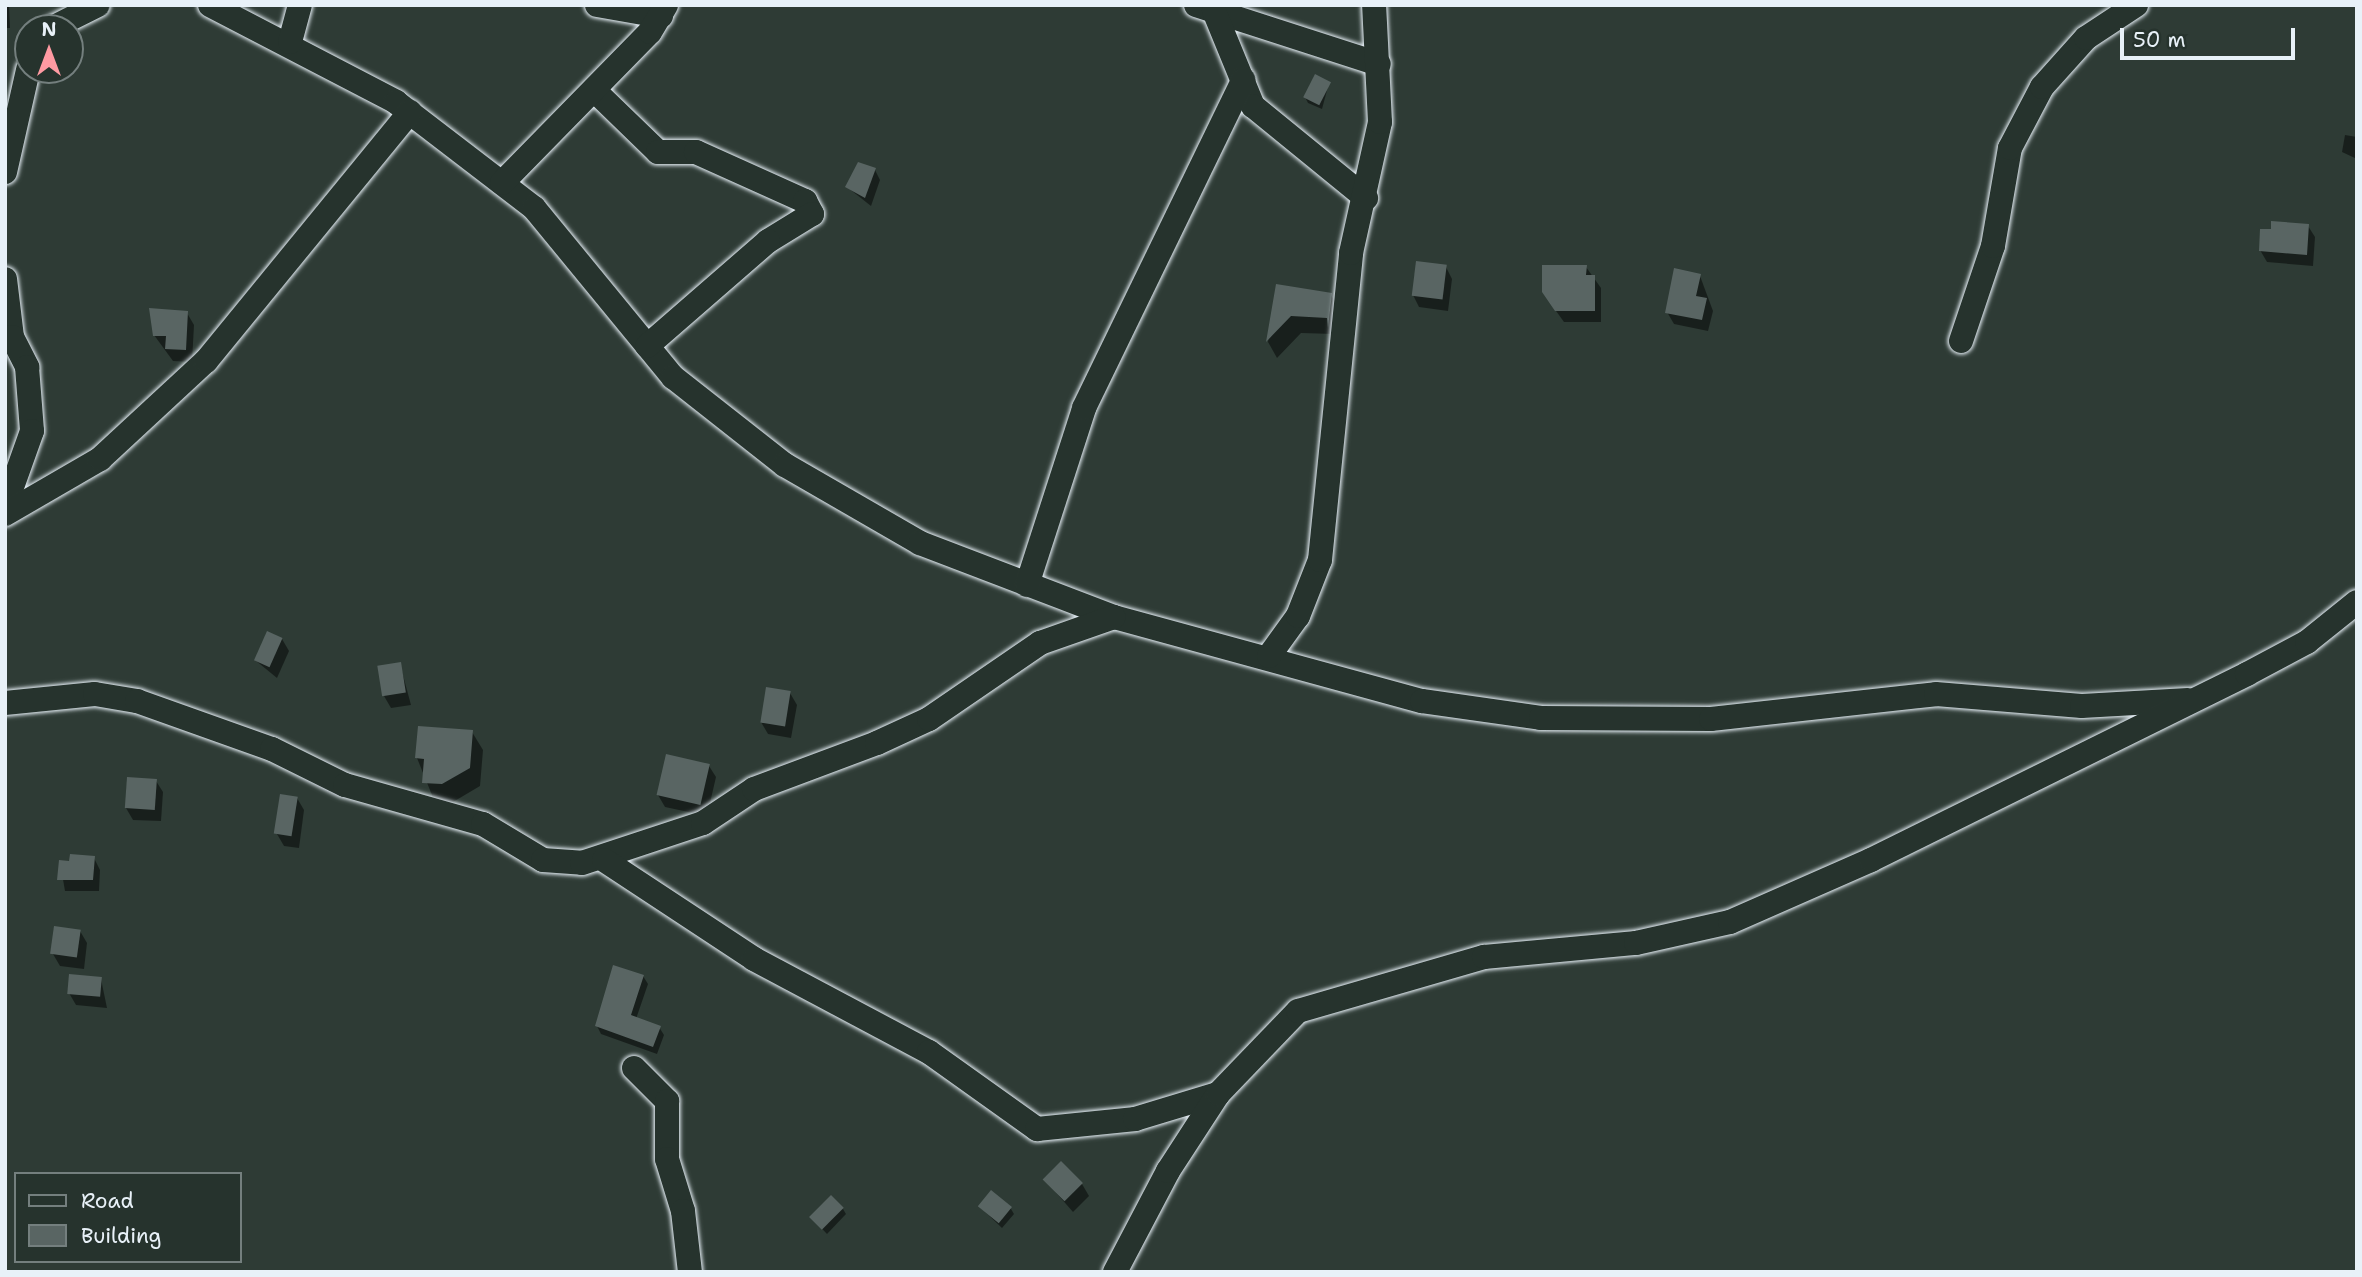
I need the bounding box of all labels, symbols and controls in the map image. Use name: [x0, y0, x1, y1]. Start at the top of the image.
north arrow: [14, 14, 84, 84]
scale bar: [2124, 14, 2299, 58]
text: N: [41, 17, 57, 42]
text: 50 m: [2133, 26, 2186, 54]
legend: [14, 1172, 242, 1263]
text: Road: [81, 1187, 134, 1215]
text: Building: [81, 1222, 161, 1250]

